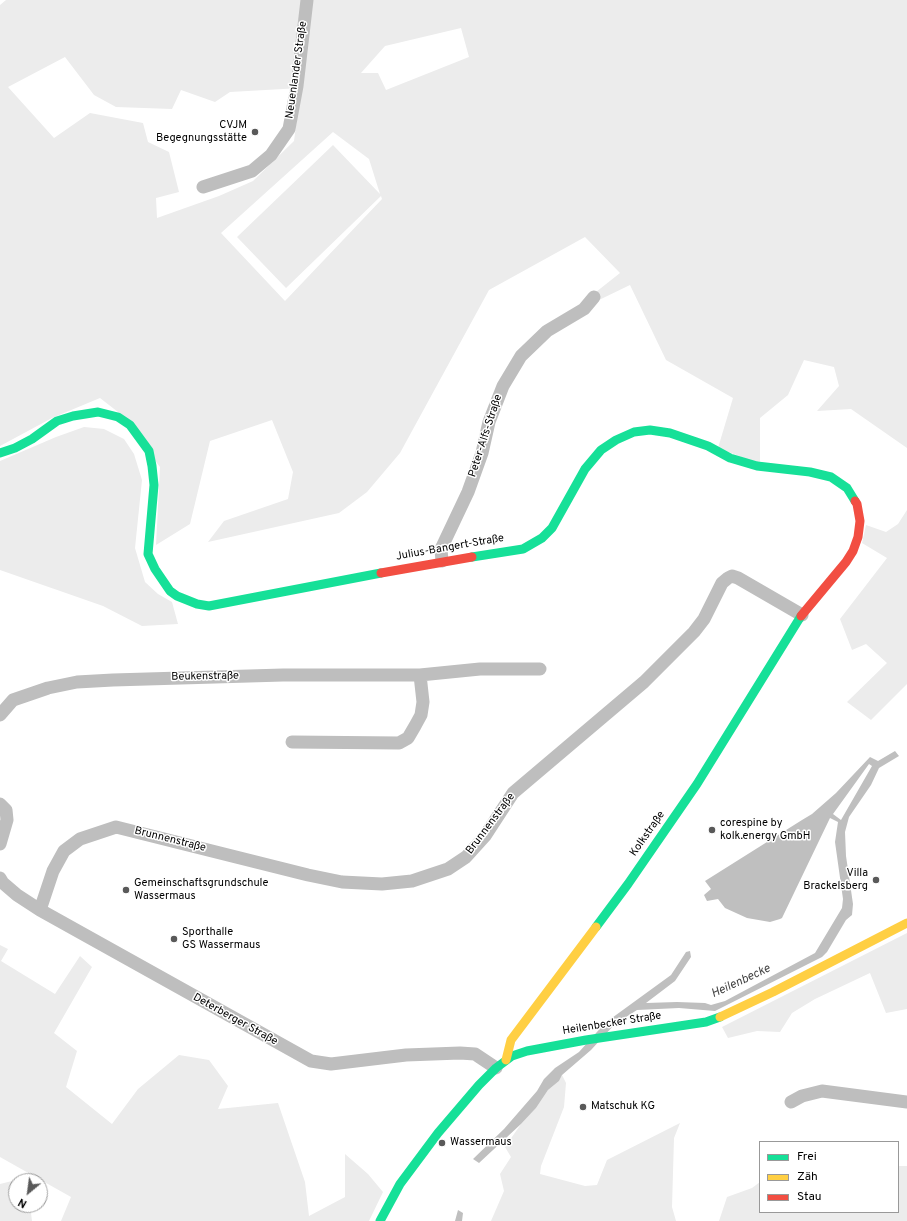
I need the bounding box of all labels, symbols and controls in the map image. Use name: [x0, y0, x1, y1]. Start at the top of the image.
street label: Neuenlander Straße: [284, 20, 310, 120]
place label: CVJM Begegnungsstätte: [156, 119, 247, 145]
marker: CVJM Begegnungsstätte: [250, 127, 260, 137]
street label: Peter-Alfs-Straße: [466, 393, 506, 479]
street label: Julius-Bangert-Straße: [395, 532, 505, 564]
street label: Beukenstraße: [171, 670, 239, 684]
street label: Brunnenstraße: [464, 791, 518, 857]
street label: Kolkstraße: [628, 809, 668, 859]
place label: corespine by kolk.energy GmbH: [720, 817, 810, 843]
street label: Brunnenstraße: [133, 825, 207, 855]
marker: corespine by kolk.energy GmbH: [707, 825, 717, 835]
place label: Villa Brackelsberg: [803, 867, 868, 893]
marker: Villa Brackelsberg: [871, 875, 881, 885]
place label: Gemeinschaftsgrundschule Wassermaus: [134, 877, 268, 903]
marker: Gemeinschaftsgrundschule Wassermaus: [121, 885, 131, 895]
place label: Sporthalle GS Wassermaus: [182, 926, 260, 952]
marker: Sporthalle GS Wassermaus: [169, 934, 179, 944]
water label: Heilenbecke: [709, 962, 773, 1002]
street label: Deterberger Straße: [190, 991, 280, 1049]
street label: Heilenbecker Straße: [562, 1010, 662, 1038]
place label: Matschuk KG: [591, 1100, 655, 1114]
marker: Matschuk KG: [578, 1102, 588, 1112]
place label: Wassermaus: [450, 1136, 512, 1150]
marker: Wassermaus: [437, 1138, 447, 1148]
legend: [759, 1141, 899, 1213]
text: Frei: [797, 1149, 817, 1165]
text: Zäh: [797, 1169, 818, 1185]
north arrow: [8, 1173, 48, 1213]
text: Stau: [797, 1189, 822, 1205]
text: N: [16, 1195, 30, 1211]

